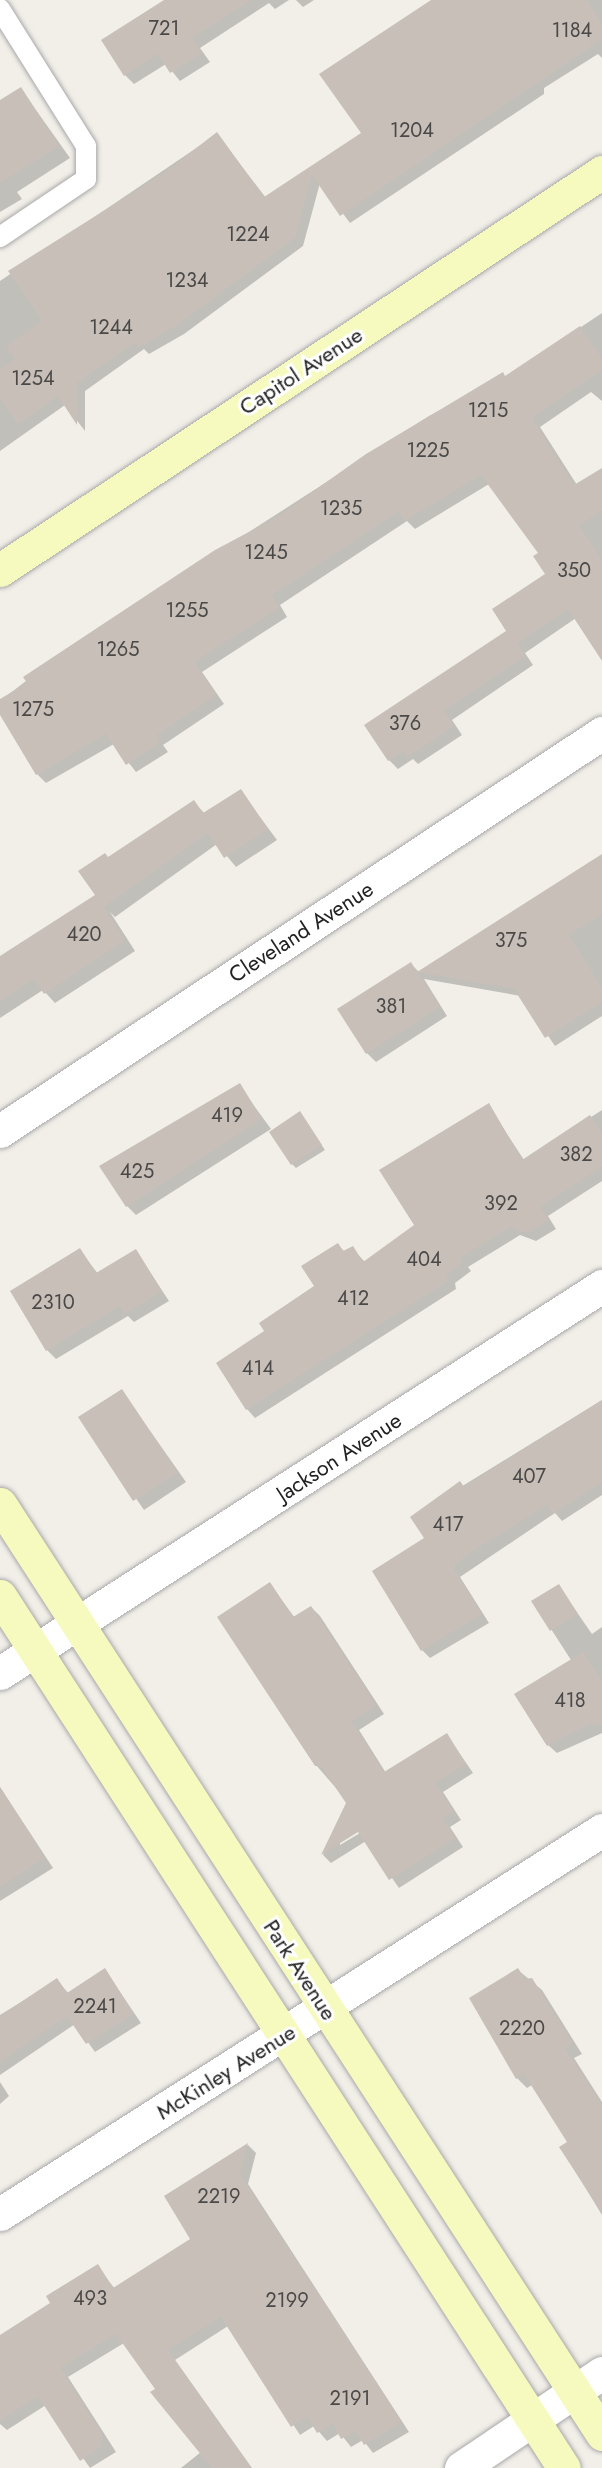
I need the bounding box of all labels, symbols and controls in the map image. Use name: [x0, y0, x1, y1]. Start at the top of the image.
house number: 721: [149, 16, 179, 40]
house number: 1184: [552, 18, 592, 42]
house number: 1204: [390, 118, 434, 142]
house number: 1224: [226, 222, 270, 246]
house number: 1234: [166, 268, 208, 292]
house number: 1244: [89, 315, 133, 339]
street label: Capitol Avenue: [235, 321, 367, 421]
house number: 1254: [11, 366, 55, 390]
house number: 1215: [468, 398, 508, 422]
house number: 1225: [406, 438, 450, 462]
house number: 1235: [320, 496, 362, 520]
house number: 1245: [244, 540, 288, 564]
house number: 350: [557, 558, 591, 582]
house number: 1255: [166, 598, 208, 622]
house number: 1265: [96, 637, 140, 661]
house number: 1275: [12, 697, 54, 721]
house number: 376: [389, 711, 421, 735]
street label: Cleveland Avenue: [224, 876, 378, 988]
house number: 420: [66, 922, 102, 946]
house number: 375: [495, 928, 527, 952]
house number: 381: [376, 994, 406, 1018]
house number: 419: [211, 1103, 243, 1127]
house number: 382: [559, 1142, 593, 1166]
house number: 425: [120, 1159, 154, 1183]
house number: 392: [484, 1191, 518, 1215]
house number: 404: [406, 1247, 442, 1271]
house number: 412: [337, 1286, 369, 1310]
house number: 2310: [31, 1290, 75, 1314]
house number: 414: [242, 1356, 274, 1380]
street label: Jackson Avenue: [272, 1407, 406, 1507]
house number: 407: [512, 1464, 546, 1488]
house number: 417: [432, 1512, 464, 1536]
house number: 418: [554, 1688, 586, 1712]
street label: Park Avenue: [258, 1915, 342, 2025]
house number: 2241: [73, 1994, 117, 2018]
house number: 2220: [499, 2016, 545, 2040]
street label: McKinley Avenue: [152, 2019, 300, 2125]
house number: 2219: [197, 2184, 241, 2208]
house number: 493: [73, 2286, 107, 2310]
house number: 2199: [265, 2288, 309, 2312]
house number: 2191: [330, 2386, 370, 2410]

